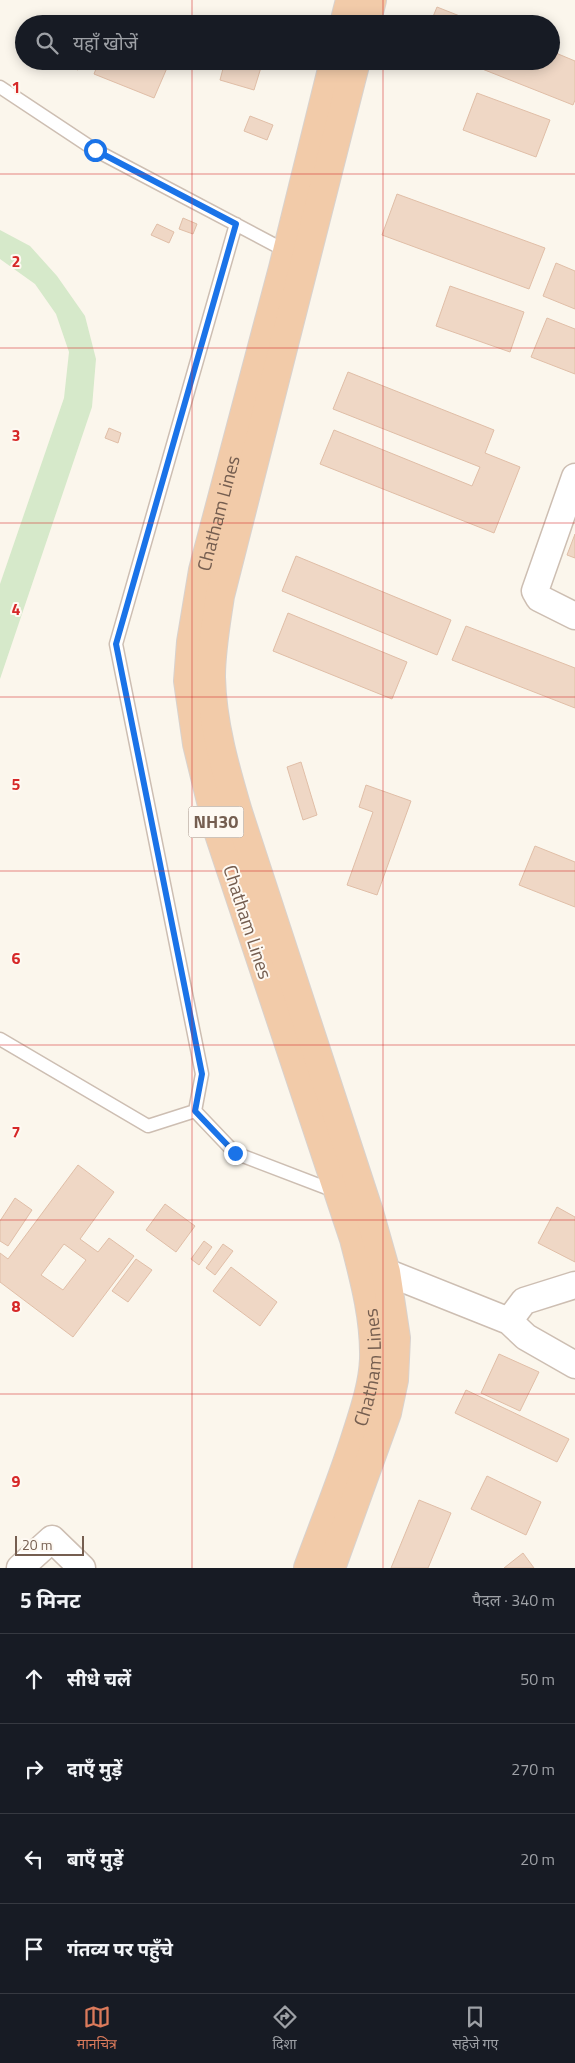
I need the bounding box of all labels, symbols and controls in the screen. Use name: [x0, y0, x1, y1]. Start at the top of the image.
search box: [15, 15, 560, 70]
text: यहाँ खोजें: [73, 28, 138, 57]
icon: search: [33, 29, 61, 57]
text: 1: [12, 75, 20, 99]
route start: [84, 139, 107, 162]
text: 2: [12, 249, 20, 273]
text: 3: [12, 423, 20, 447]
street label: Chatham Lines: [188, 452, 247, 574]
text: 4: [12, 597, 21, 621]
text: 5: [12, 772, 21, 796]
road number: NH30: [188, 806, 244, 838]
street label: Chatham Lines: [216, 861, 281, 983]
text: 6: [12, 946, 21, 970]
text: 7: [12, 1120, 20, 1144]
route end: [224, 1142, 247, 1165]
text: 8: [12, 1294, 21, 1318]
street label: Chatham Lines: [345, 1306, 388, 1430]
text: 9: [12, 1469, 21, 1493]
scale bar: [15, 1533, 84, 1556]
text: 20 m: [22, 1534, 52, 1555]
text: 5 मिनट: [20, 1584, 80, 1616]
text: पैदल · 340 m: [472, 1588, 555, 1612]
text: सीधे चलें: [67, 1664, 131, 1693]
icon: ahead: [20, 1665, 48, 1693]
text: 50 m: [520, 1667, 555, 1691]
text: दाएँ मुड़ें: [67, 1754, 122, 1783]
icon: right: [20, 1755, 48, 1783]
text: 270 m: [511, 1757, 555, 1781]
text: बाएँ मुड़ें: [67, 1844, 123, 1873]
icon: left: [20, 1845, 48, 1873]
text: 20 m: [520, 1847, 555, 1871]
text: गंतव्य पर पहुँचे: [67, 1934, 173, 1963]
icon: arrive: [20, 1935, 48, 1963]
tab: मानचित्र: [77, 2003, 117, 2055]
tab: दिशा: [271, 2003, 299, 2055]
tab: सहेजे गए: [452, 2003, 498, 2055]

